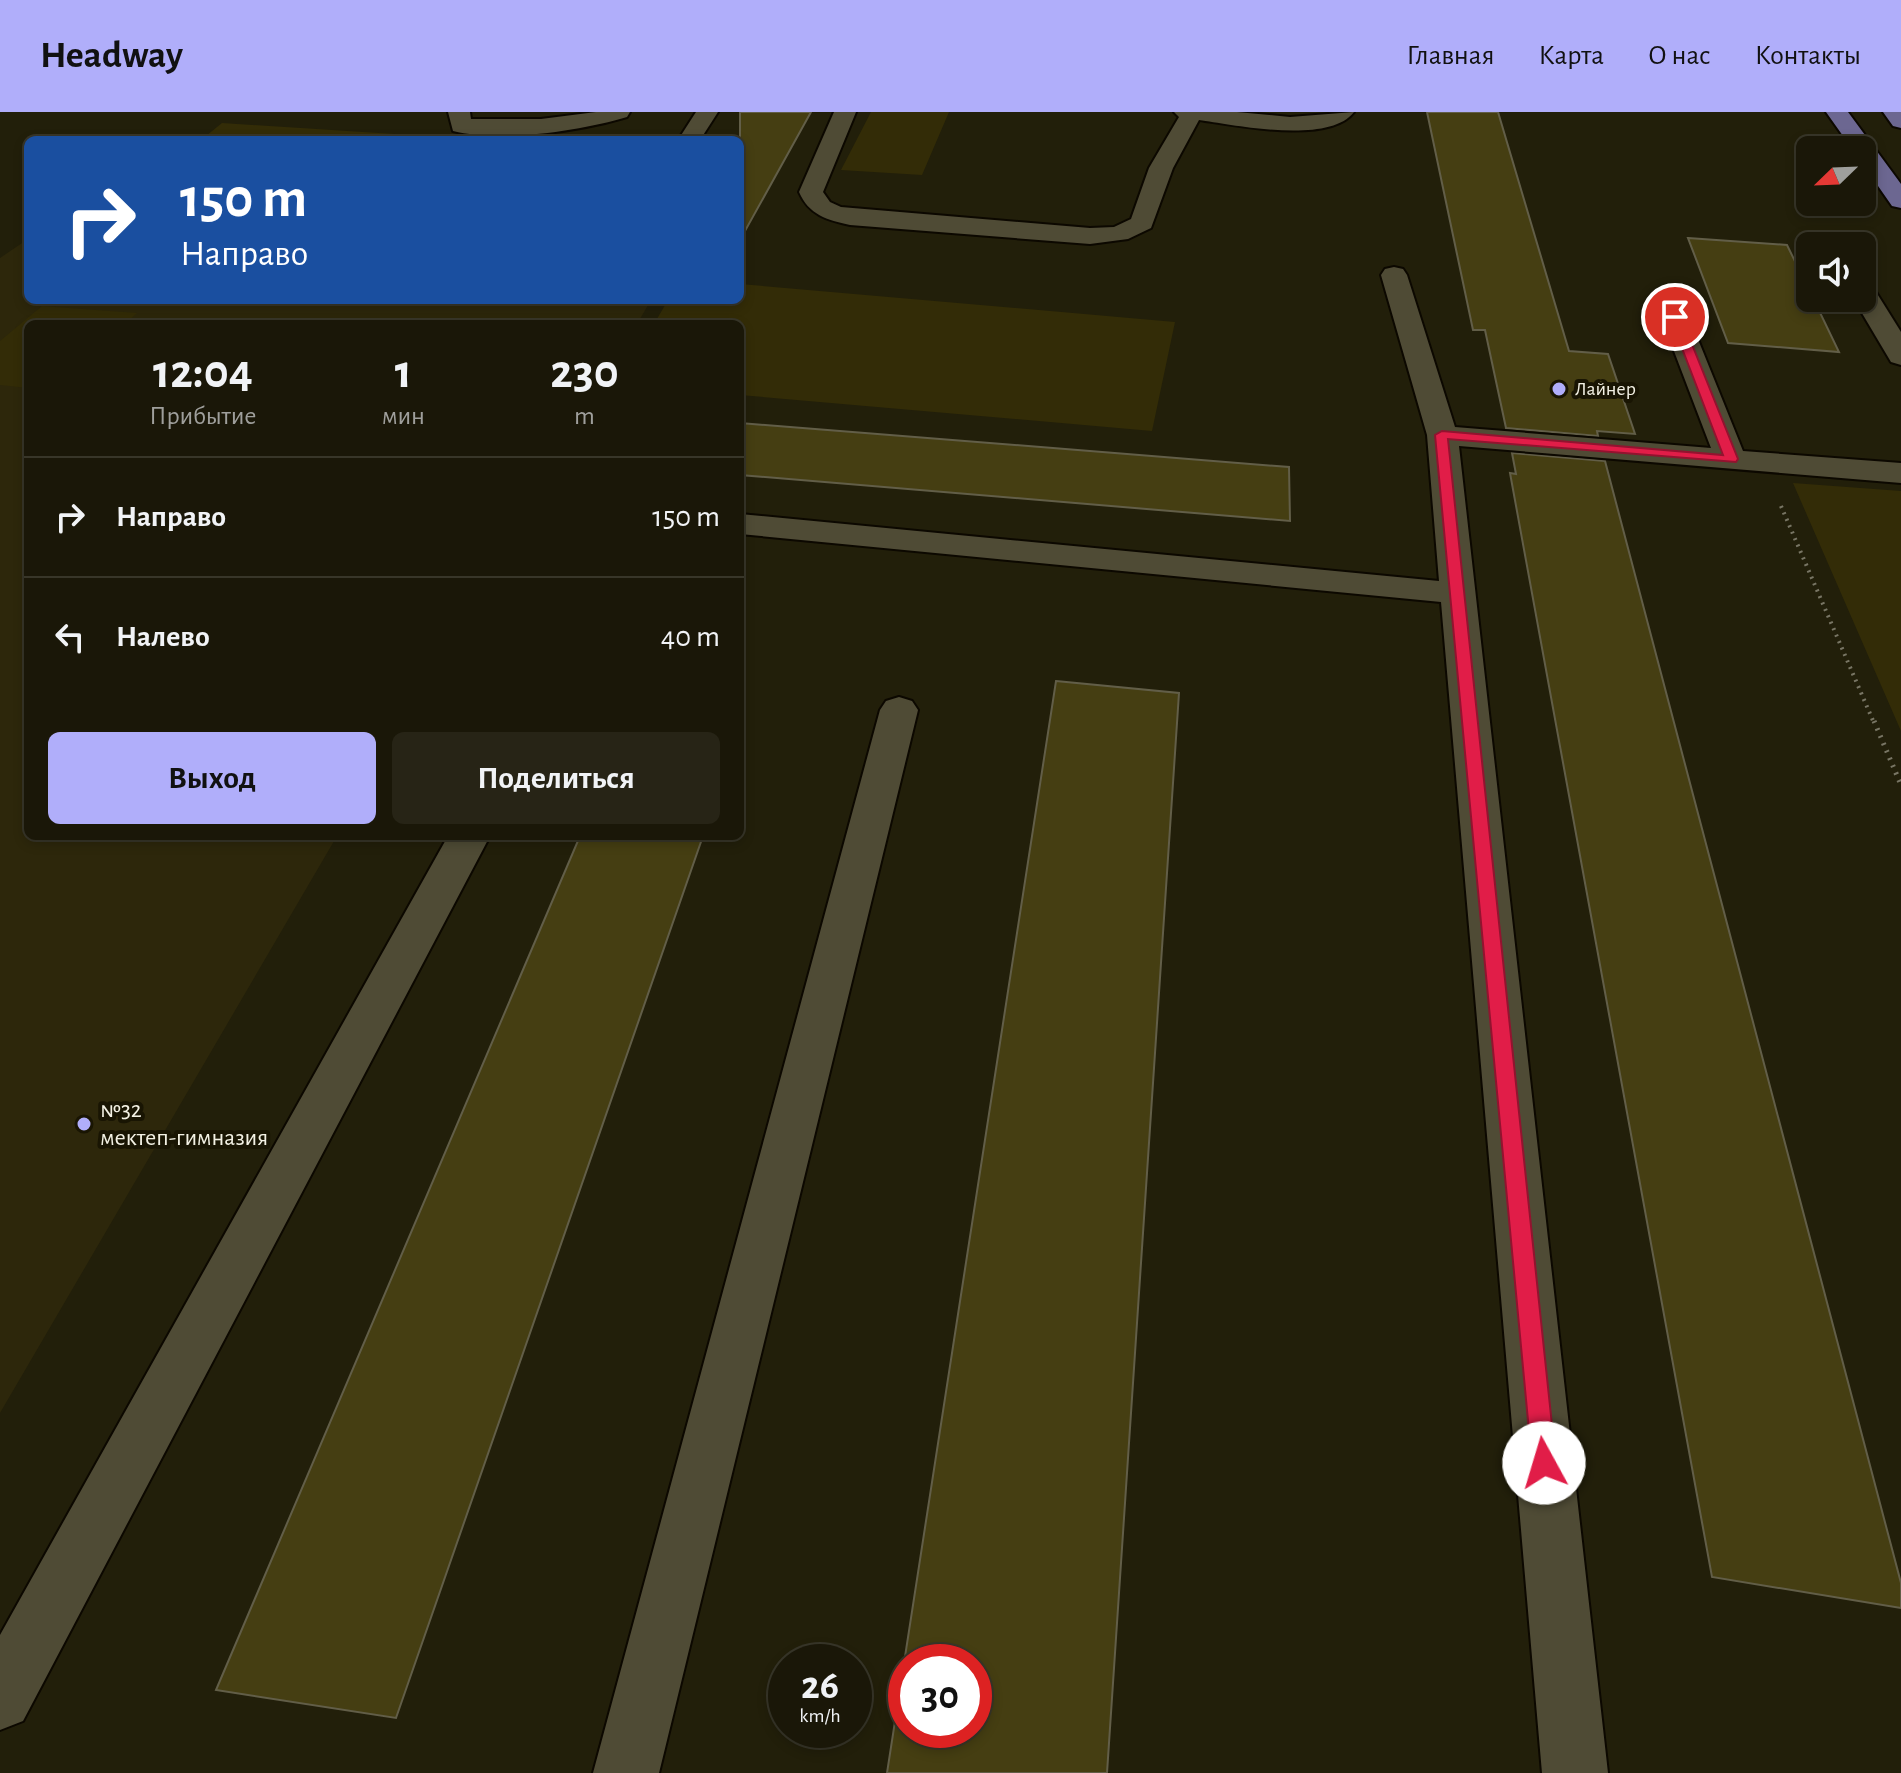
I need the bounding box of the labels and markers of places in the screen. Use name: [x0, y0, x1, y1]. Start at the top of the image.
pin: [1641, 283, 1709, 351]
place label: Лайнер: [1575, 379, 1636, 399]
marker: Лайнер: [1550, 380, 1568, 398]
place label: №32 мектеп-гимназия: [100, 1098, 268, 1150]
marker: №32 мектеп-гимназия: [75, 1115, 93, 1133]

